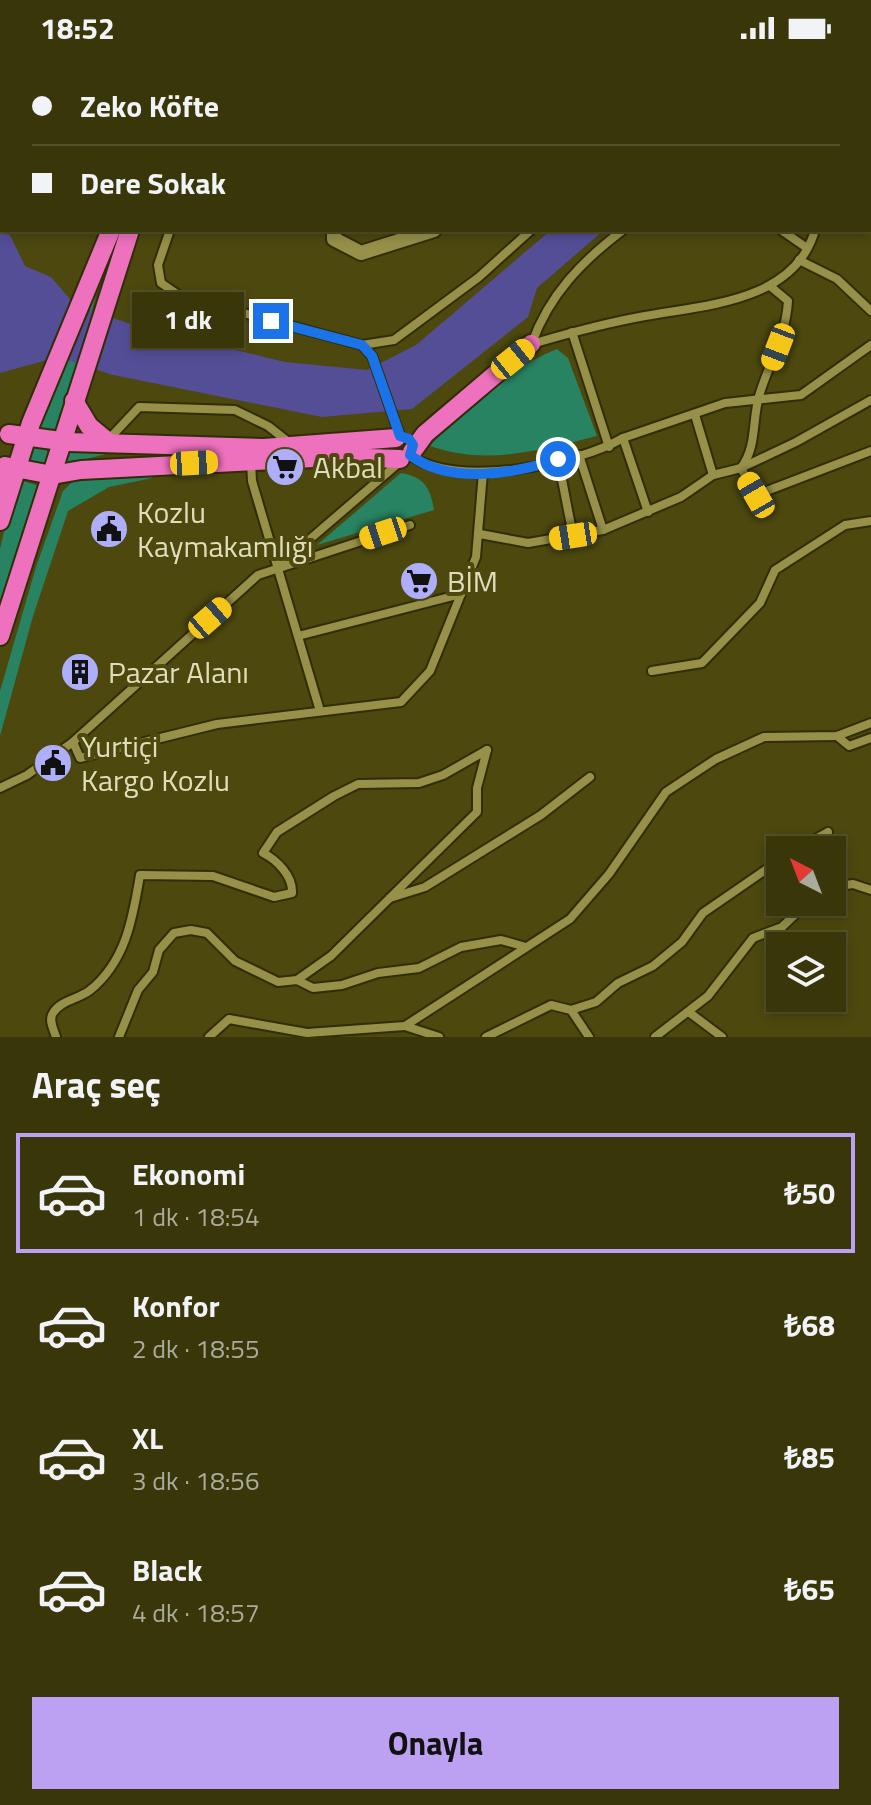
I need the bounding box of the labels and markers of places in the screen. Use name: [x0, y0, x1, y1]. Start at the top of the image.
place label: Akbal: [313, 444, 383, 490]
supermarket icon: Akbal: [264, 446, 306, 488]
place label: Kozlu Kaymakamlığı: [137, 489, 313, 569]
public building icon: Kozlu Kaymakamlığı: [88, 508, 130, 550]
place label: BİM: [447, 558, 498, 604]
supermarket icon: BİM: [398, 560, 440, 602]
place label: Pazar Alanı: [108, 649, 249, 695]
building icon: Pazar Alanı: [59, 651, 101, 693]
place label: Yurtiçi Kargo Kozlu: [81, 723, 230, 803]
public building icon: Yurtiçi Kargo Kozlu: [32, 742, 74, 784]

